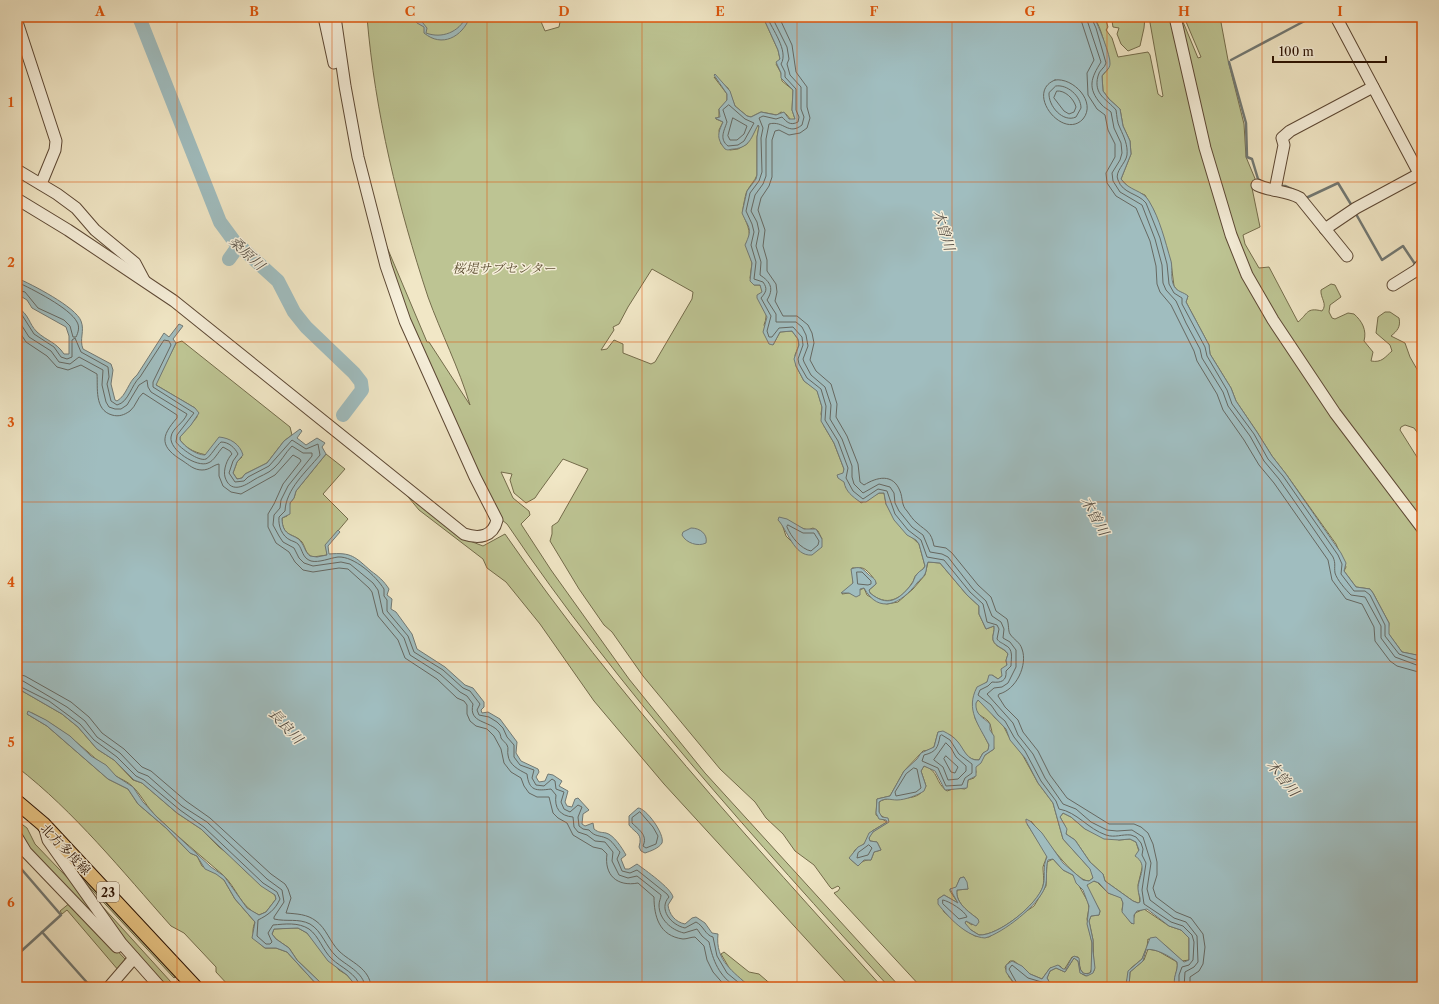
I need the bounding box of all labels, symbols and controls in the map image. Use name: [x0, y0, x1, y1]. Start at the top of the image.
text: A: [94, 3, 106, 19]
text: B: [249, 3, 259, 19]
text: C: [405, 3, 415, 19]
text: D: [558, 3, 570, 19]
text: E: [715, 3, 725, 19]
text: F: [870, 3, 879, 19]
text: G: [1024, 3, 1036, 19]
text: H: [1178, 3, 1190, 19]
text: I: [1337, 3, 1343, 19]
scale bar: [1273, 38, 1386, 64]
text: 100 m: [1279, 44, 1314, 59]
text: 1: [8, 94, 14, 110]
water label: 木曽川: [929, 207, 959, 255]
water label: 桑原川: [226, 232, 270, 275]
text: 2: [7, 254, 15, 270]
park label: 桜堤サブセンター: [452, 260, 556, 276]
text: 3: [7, 414, 15, 430]
water label: 木曽川: [1077, 493, 1114, 540]
text: 4: [7, 574, 15, 590]
water label: 長良川: [265, 705, 308, 749]
text: 5: [7, 734, 15, 750]
water label: 木曽川: [1263, 756, 1304, 802]
street label: 北方多度線: [38, 820, 94, 878]
road number: 23: [97, 882, 119, 902]
text: 6: [7, 894, 15, 910]

